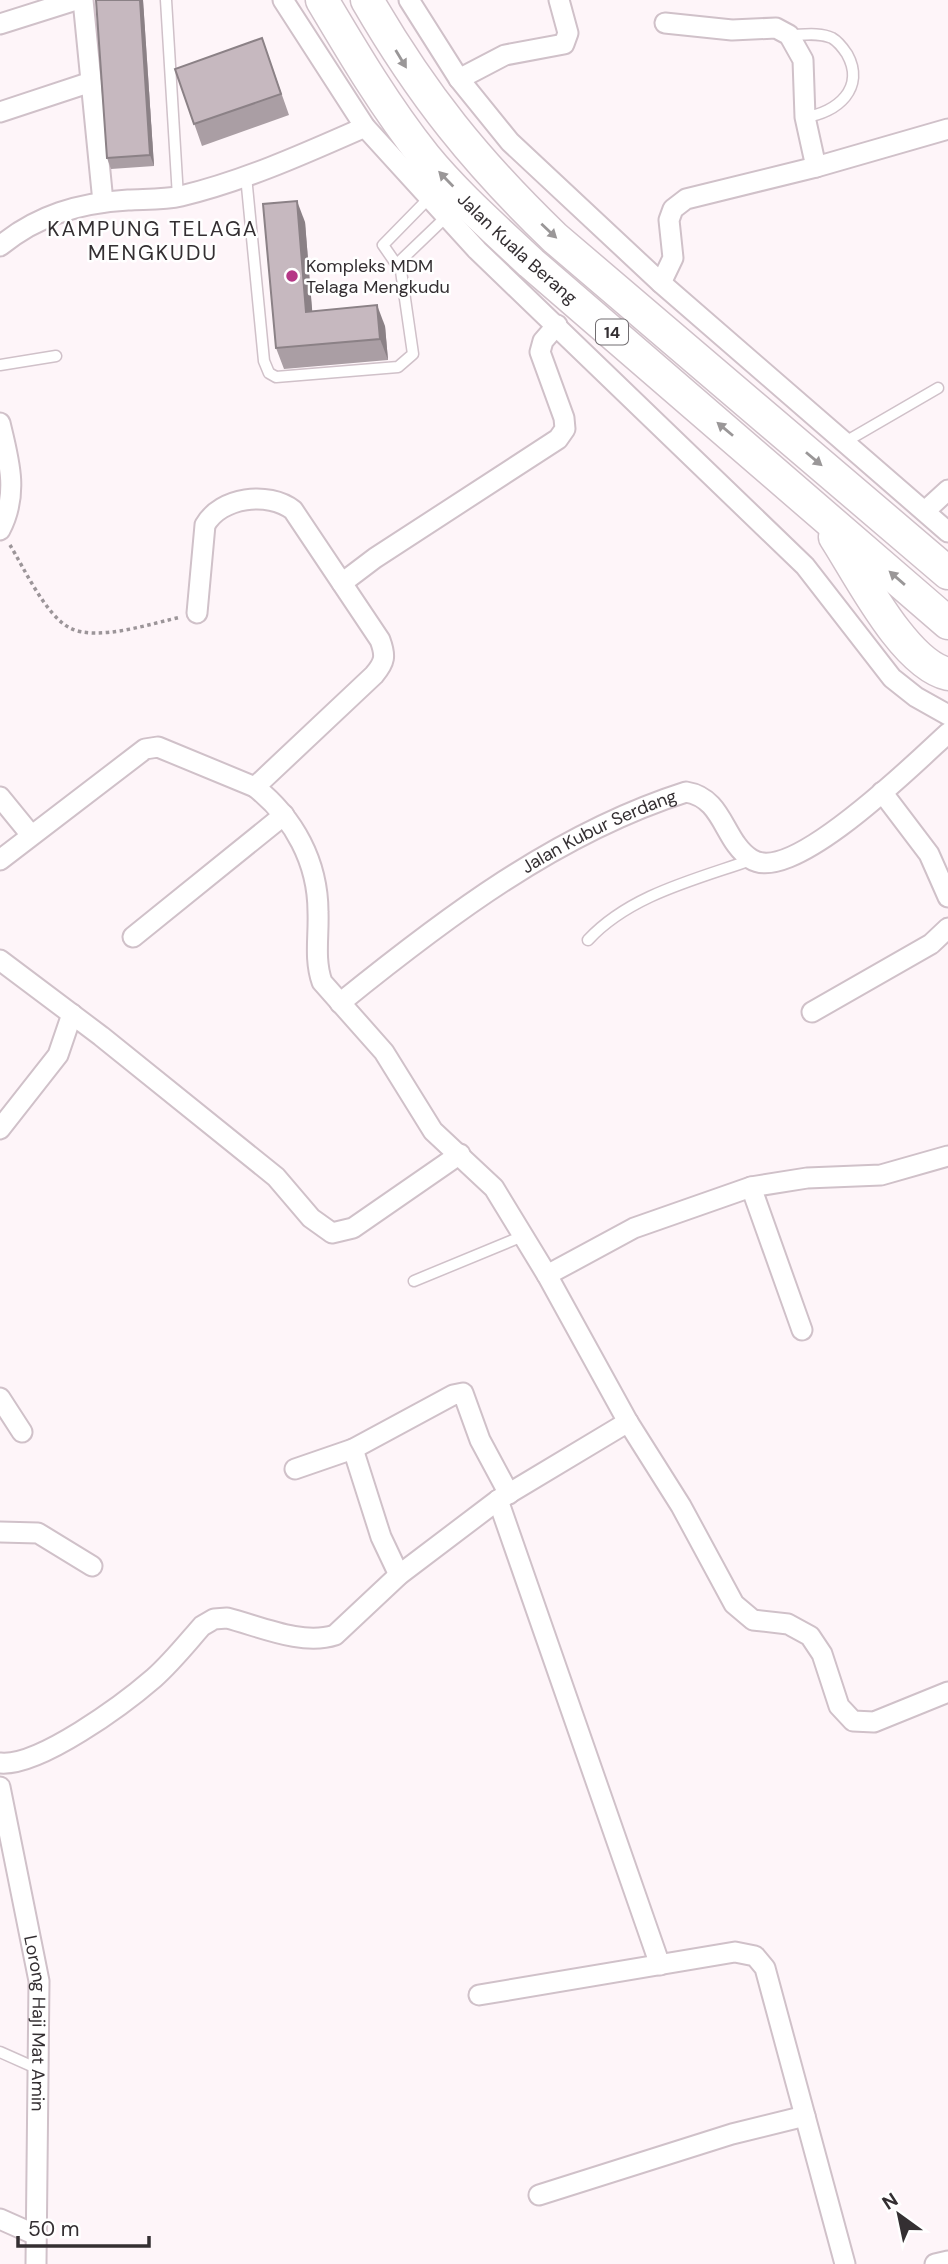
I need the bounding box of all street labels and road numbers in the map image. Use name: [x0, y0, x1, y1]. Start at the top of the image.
street label: Jalan Kuala Berang: [452, 188, 582, 310]
road number: 14: [596, 320, 628, 344]
street label: Jalan Kubur Serdang: [517, 784, 680, 879]
street label: Lorong Haji Mat Amin: [18, 1933, 51, 2112]

